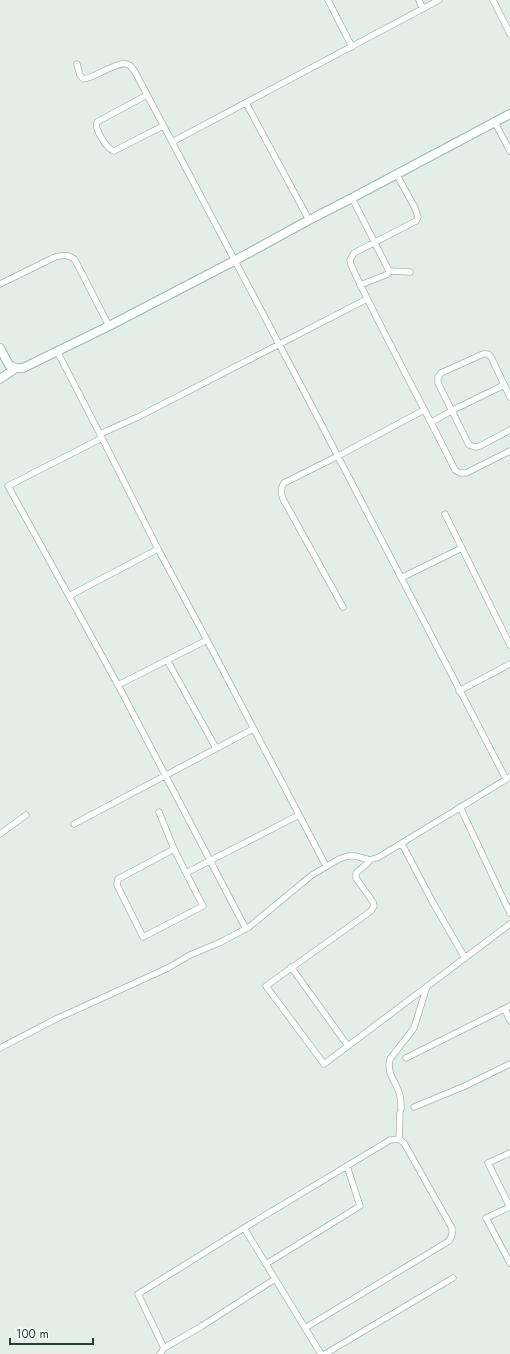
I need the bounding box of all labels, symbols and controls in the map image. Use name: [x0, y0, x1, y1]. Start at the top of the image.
scale bar: [10, 1320, 93, 1346]
text: 100 m: [16, 1325, 49, 1343]

